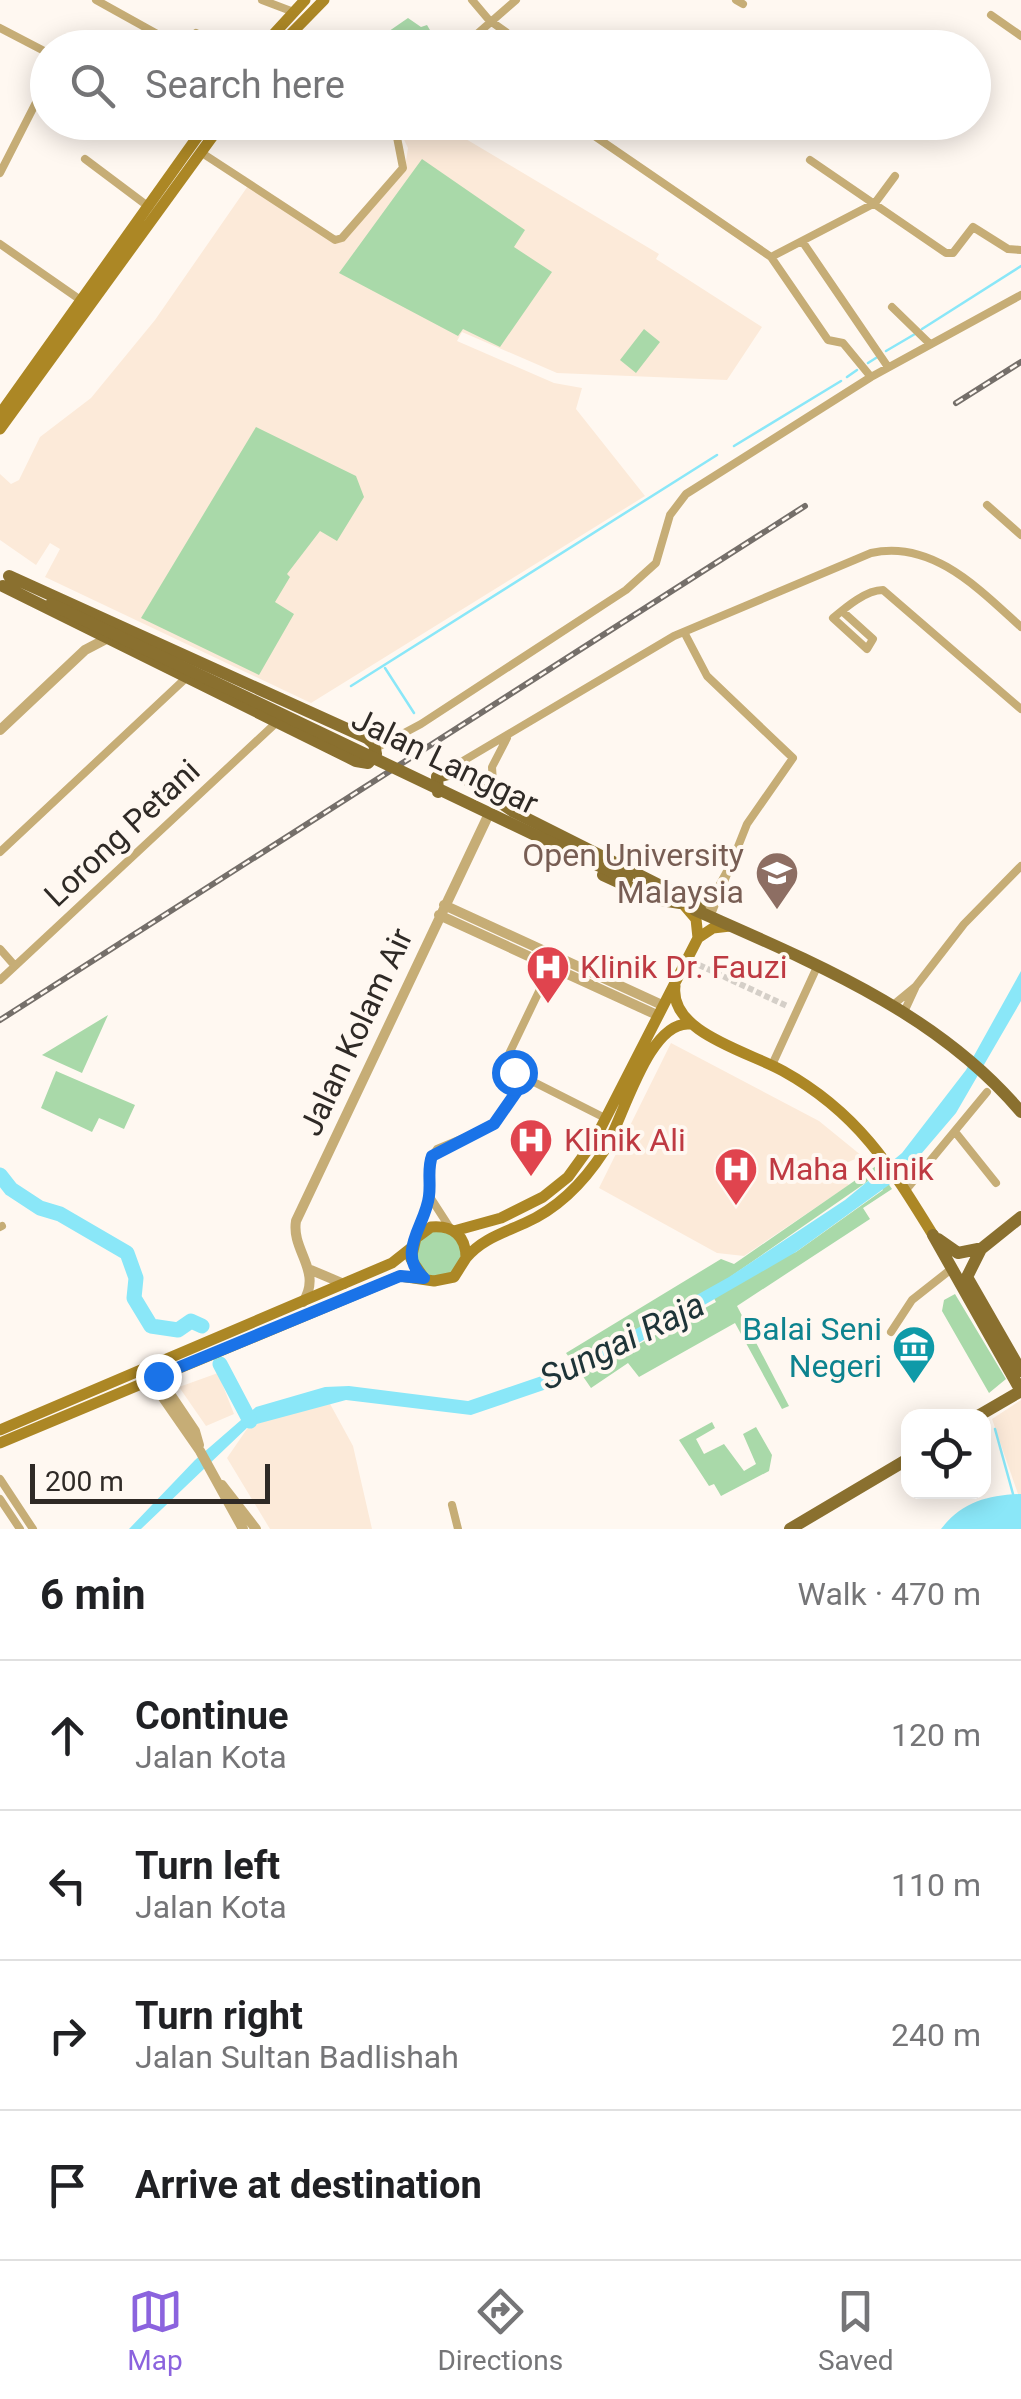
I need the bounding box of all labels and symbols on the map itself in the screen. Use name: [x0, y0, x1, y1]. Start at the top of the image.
street label: Jalan Langgar: [346, 700, 544, 822]
street label: Lorong Petani: [37, 752, 207, 914]
place label: Open University Malaysia: [522, 836, 744, 911]
school or university icon: Open University Malaysia: [754, 850, 800, 911]
street label: Jalan Kolam Air: [291, 922, 421, 1142]
hospital icon: Klinik Dr. Fauzi: [525, 944, 571, 1005]
place label: Klinik Dr. Fauzi: [580, 948, 787, 986]
route start: [492, 1050, 538, 1096]
hospital icon: Klinik Ali: [508, 1117, 554, 1178]
place label: Klinik Ali: [564, 1121, 686, 1159]
hospital icon: Maha Klinik: [713, 1146, 759, 1207]
place label: Maha Klinik: [768, 1150, 934, 1188]
water label: Sungai Raja: [533, 1284, 711, 1399]
place label: Balai Seni Negeri: [742, 1310, 882, 1385]
museum icon: Balai Seni Negeri: [891, 1324, 937, 1385]
route end: [136, 1354, 182, 1400]
scale bar: [30, 1459, 270, 1504]

